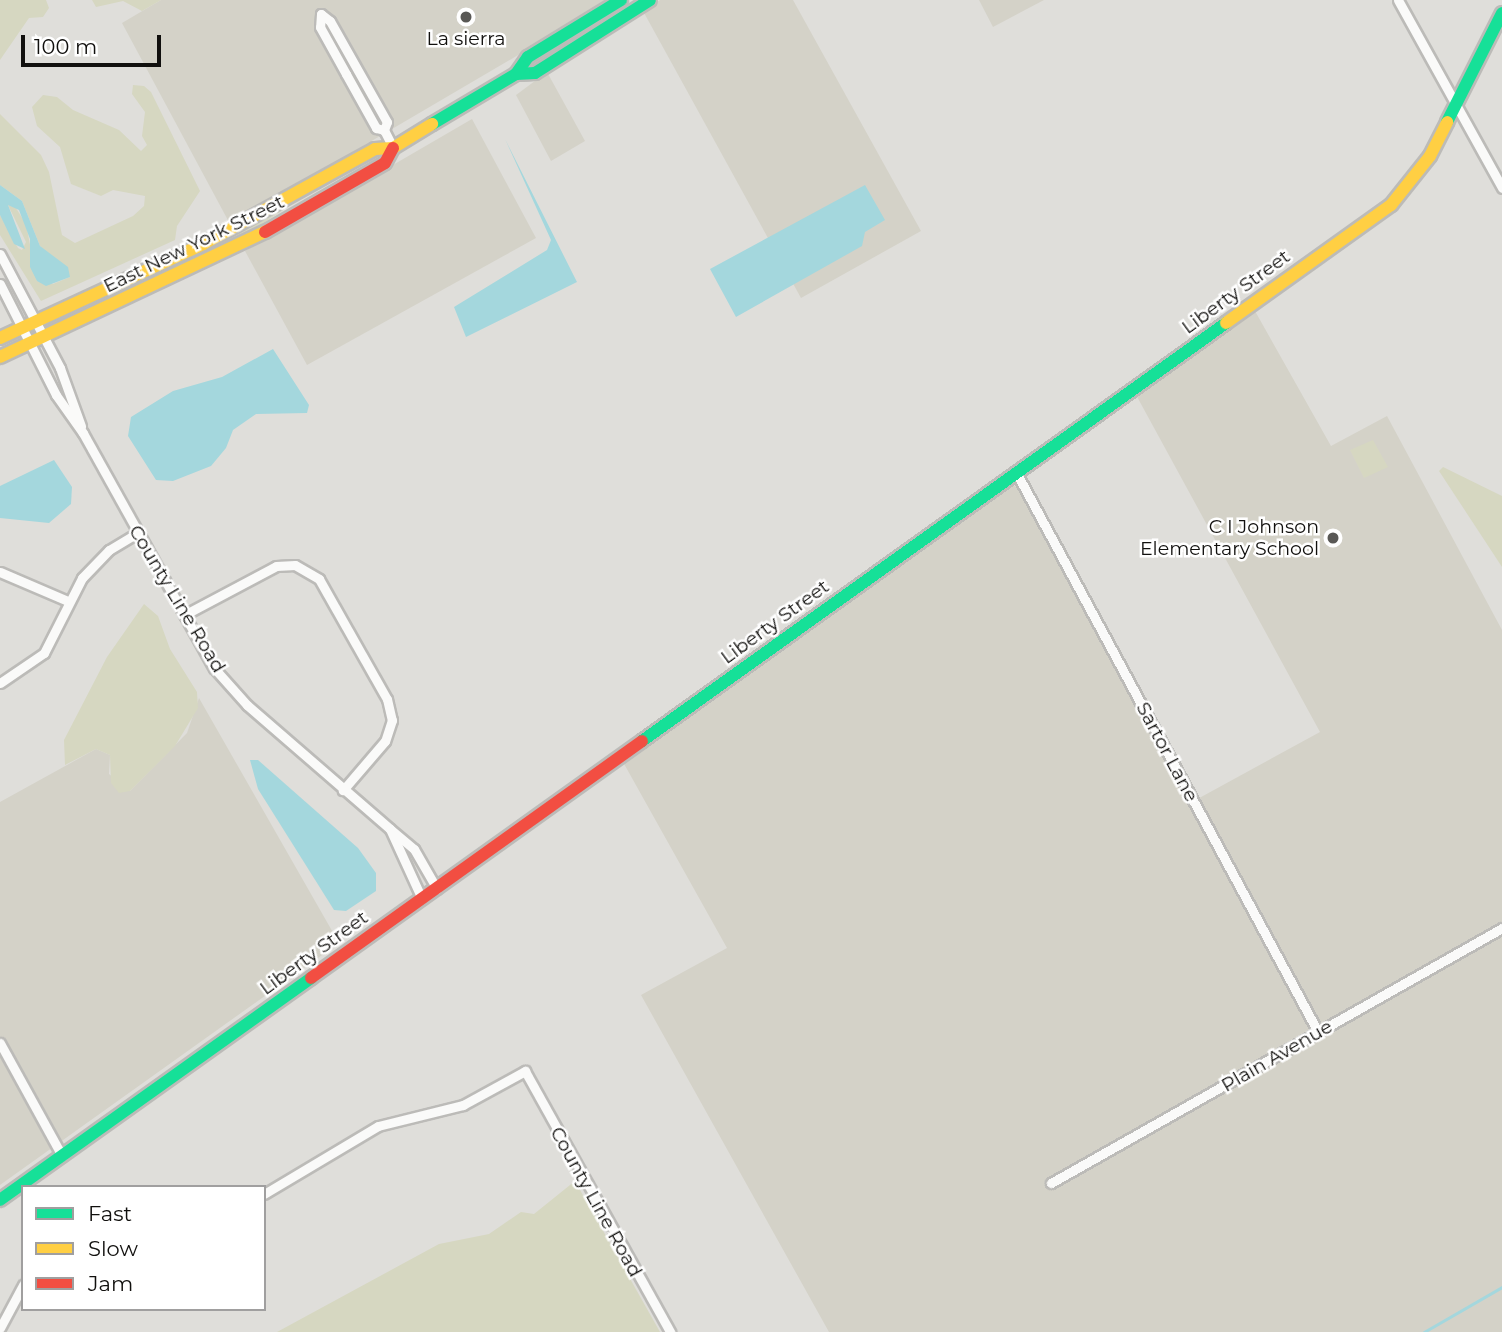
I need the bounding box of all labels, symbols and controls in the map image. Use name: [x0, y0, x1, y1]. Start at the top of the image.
marker: La sierra: [458, 9, 474, 25]
scale bar: [24, 21, 164, 65]
place label: La sierra: [427, 28, 505, 50]
text: 100 m: [34, 34, 97, 59]
street label: East New York Street: [100, 190, 288, 298]
street label: Liberty Street: [1177, 245, 1295, 339]
place label: C I Johnson Elementary School: [1140, 516, 1319, 560]
street label: County Line Road: [124, 521, 230, 677]
marker: C I Johnson Elementary School: [1325, 530, 1341, 546]
street label: Liberty Street: [716, 575, 834, 669]
street label: Sartor Lane: [1131, 698, 1203, 806]
street label: Liberty Street: [255, 906, 373, 1000]
street label: Plain Avenue: [1217, 1015, 1337, 1097]
street label: County Line Road: [545, 1123, 647, 1281]
legend: [21, 1185, 266, 1311]
text: Fast: [88, 1201, 132, 1226]
text: Slow: [88, 1236, 138, 1261]
text: Jam: [88, 1271, 133, 1296]

